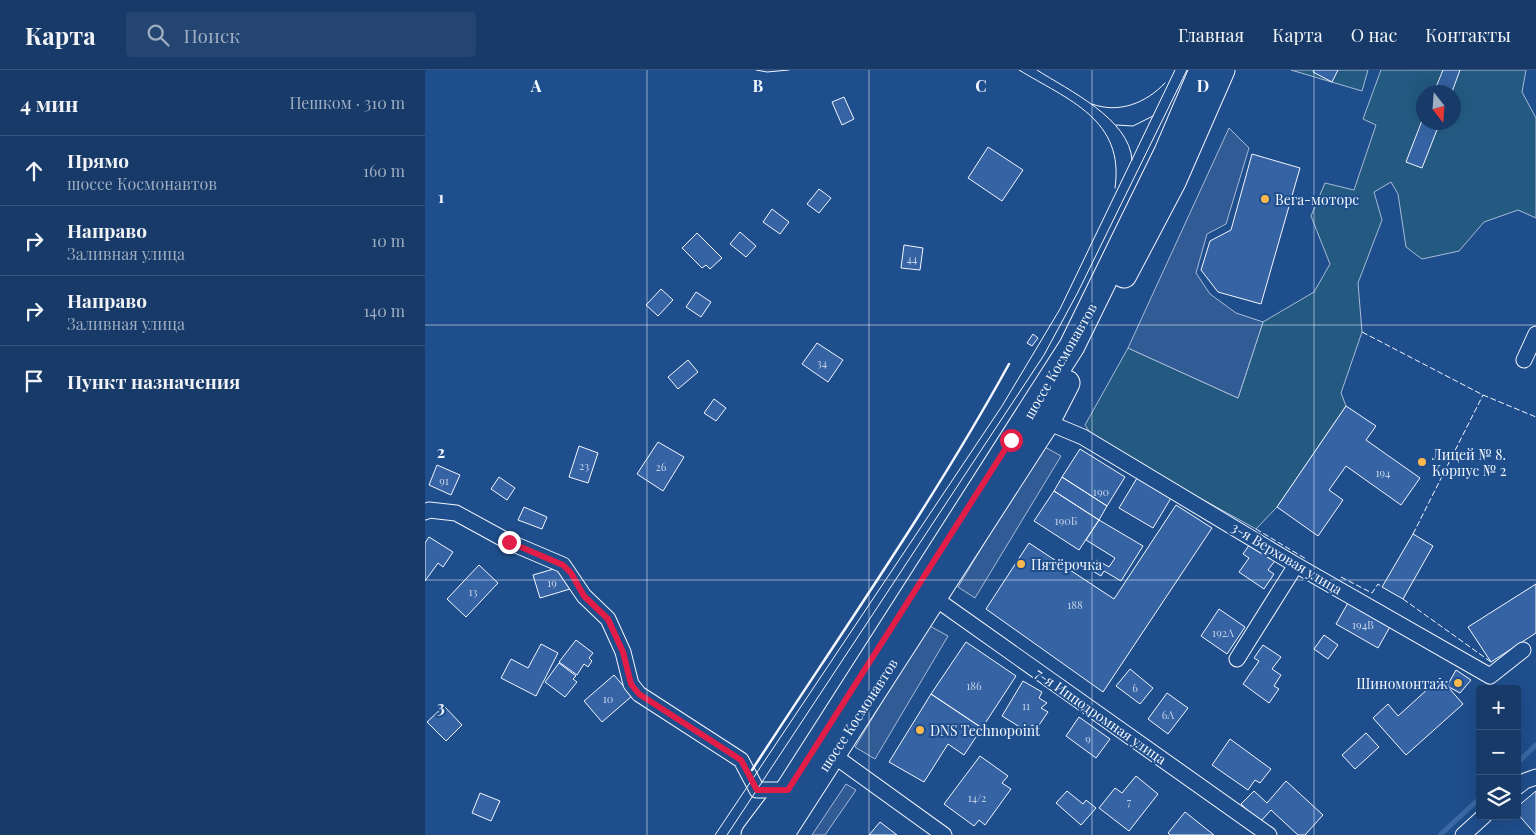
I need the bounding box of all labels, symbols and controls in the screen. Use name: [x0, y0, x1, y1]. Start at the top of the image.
search box: [126, 12, 476, 57]
text: Карта: [25, 19, 96, 51]
icon: search: [144, 21, 172, 49]
text: Поиск: [184, 22, 240, 48]
text: Главная: [1178, 23, 1244, 47]
text: Карта: [1272, 23, 1323, 47]
text: О нас: [1351, 23, 1397, 47]
text: Контакты: [1425, 23, 1511, 47]
text: A: [530, 75, 542, 96]
text: B: [753, 75, 764, 96]
text: C: [975, 75, 987, 96]
text: D: [1197, 75, 1209, 96]
north arrow: [1416, 85, 1461, 130]
text: 4 мин: [20, 89, 79, 117]
text: Пешком · 310 m: [289, 92, 405, 113]
text: Прямо: [67, 147, 129, 173]
icon: ahead: [20, 157, 48, 185]
text: 160 m: [363, 160, 405, 181]
text: шоссе Космонавтов: [67, 173, 217, 194]
text: 1: [438, 186, 444, 207]
place label: Вега-моторс: [1275, 190, 1359, 209]
marker: Вега-моторс: [1259, 193, 1271, 205]
text: Направо: [67, 217, 147, 243]
icon: right: [20, 227, 48, 255]
text: 10 m: [371, 230, 405, 251]
text: Заливная улица: [67, 243, 185, 264]
house number: 44: [907, 251, 918, 266]
text: Направо: [67, 287, 147, 313]
icon: right: [20, 297, 48, 325]
street label: шоссе Космонавтов: [1019, 299, 1101, 423]
text: 140 m: [363, 300, 405, 321]
text: Заливная улица: [67, 313, 185, 334]
house number: 34: [817, 355, 828, 370]
icon: arrive: [20, 367, 48, 395]
text: Пункт назначения: [67, 368, 240, 394]
route start: [1000, 429, 1023, 452]
text: 2: [437, 441, 445, 462]
place label: Лицей № 8. Корпус № 2: [1431, 445, 1507, 480]
marker: Лицей № 8. Корпус № 2: [1416, 456, 1428, 468]
house number: 23: [579, 458, 589, 473]
house number: 26: [656, 459, 667, 474]
house number: 194: [1375, 465, 1391, 480]
house number: 91: [439, 473, 449, 488]
house number: 190: [1093, 484, 1110, 499]
house number: 190Б: [1055, 513, 1078, 528]
street label: 3-я Верховая улица: [1228, 517, 1346, 599]
route end: [498, 531, 521, 554]
place label: Пятёрочка: [1031, 555, 1102, 574]
marker: Пятёрочка: [1015, 558, 1027, 570]
house number: 19: [547, 575, 557, 590]
house number: 13: [469, 584, 477, 599]
house number: 188: [1067, 597, 1083, 612]
house number: 194В: [1352, 617, 1374, 632]
house number: 192А: [1212, 625, 1234, 640]
street label: шоссе Космонавтов: [814, 654, 902, 775]
street label: 7-я Ипподромная улица: [1032, 664, 1170, 768]
place label: Шиномонтаж: [1356, 674, 1448, 693]
marker: Шиномонтаж: [1452, 677, 1464, 689]
house number: 186: [966, 678, 982, 693]
house number: 6: [1132, 680, 1138, 695]
map controls: [1476, 685, 1521, 820]
button: +: [1476, 685, 1521, 730]
house number: 10: [603, 691, 614, 706]
text: 3: [437, 696, 445, 717]
house number: 11: [1022, 698, 1030, 713]
house number: 6А: [1162, 707, 1174, 722]
place label: DNS Technopoint: [930, 721, 1041, 740]
marker: DNS Technopoint: [914, 724, 926, 736]
button: −: [1476, 730, 1521, 775]
house number: 9: [1085, 731, 1091, 746]
button: layers: [1476, 775, 1521, 820]
house number: 14/2: [968, 790, 986, 805]
house number: 7: [1127, 794, 1132, 809]

